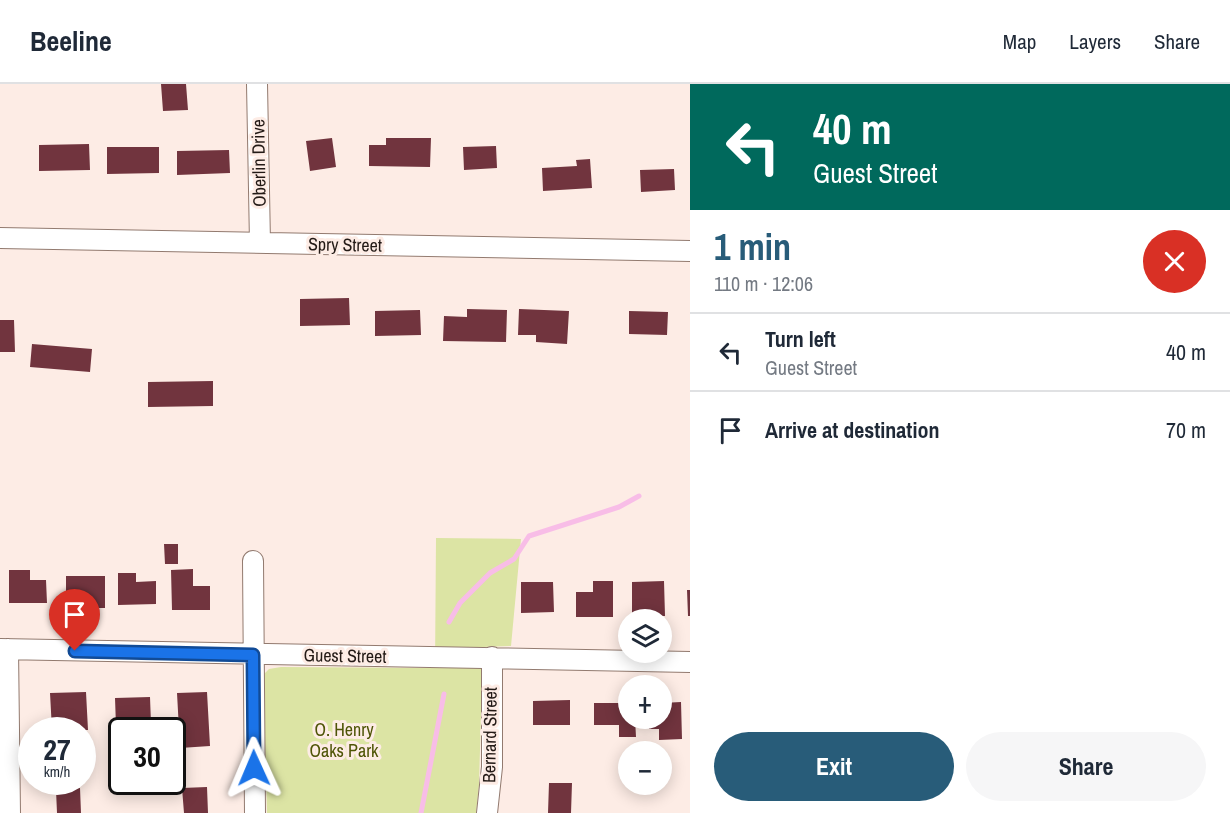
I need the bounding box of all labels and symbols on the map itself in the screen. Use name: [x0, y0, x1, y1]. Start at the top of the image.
street label: Oberlin Drive: [245, 119, 272, 207]
street label: Spry Street: [308, 231, 382, 258]
pin: [49, 589, 100, 651]
street label: Guest Street: [303, 642, 387, 669]
street label: Bernard Street: [476, 687, 503, 783]
speed limit sign: 30: [108, 717, 186, 795]
park label: O. Henry Oaks Park: [310, 717, 379, 763]
position arrow: [222, 736, 286, 800]

